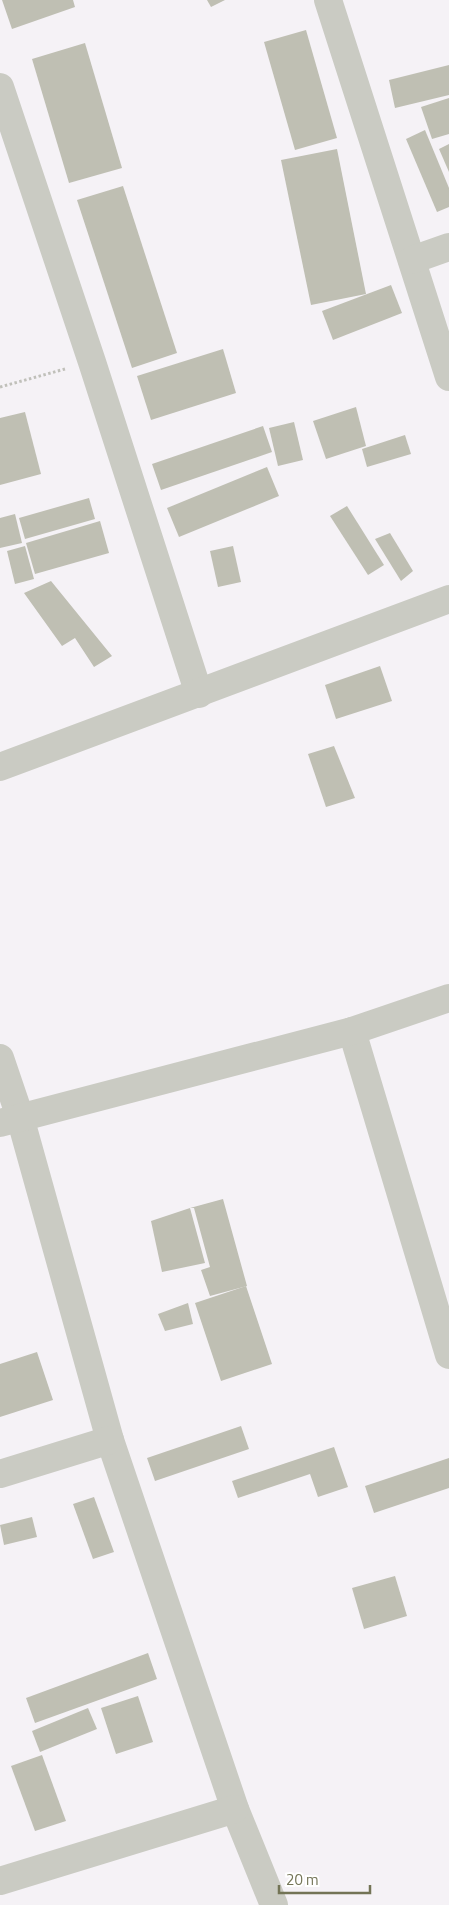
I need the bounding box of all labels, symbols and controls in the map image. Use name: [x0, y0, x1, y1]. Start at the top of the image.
scale bar: [279, 1862, 370, 1894]
text: 20 m: [286, 1868, 319, 1891]

